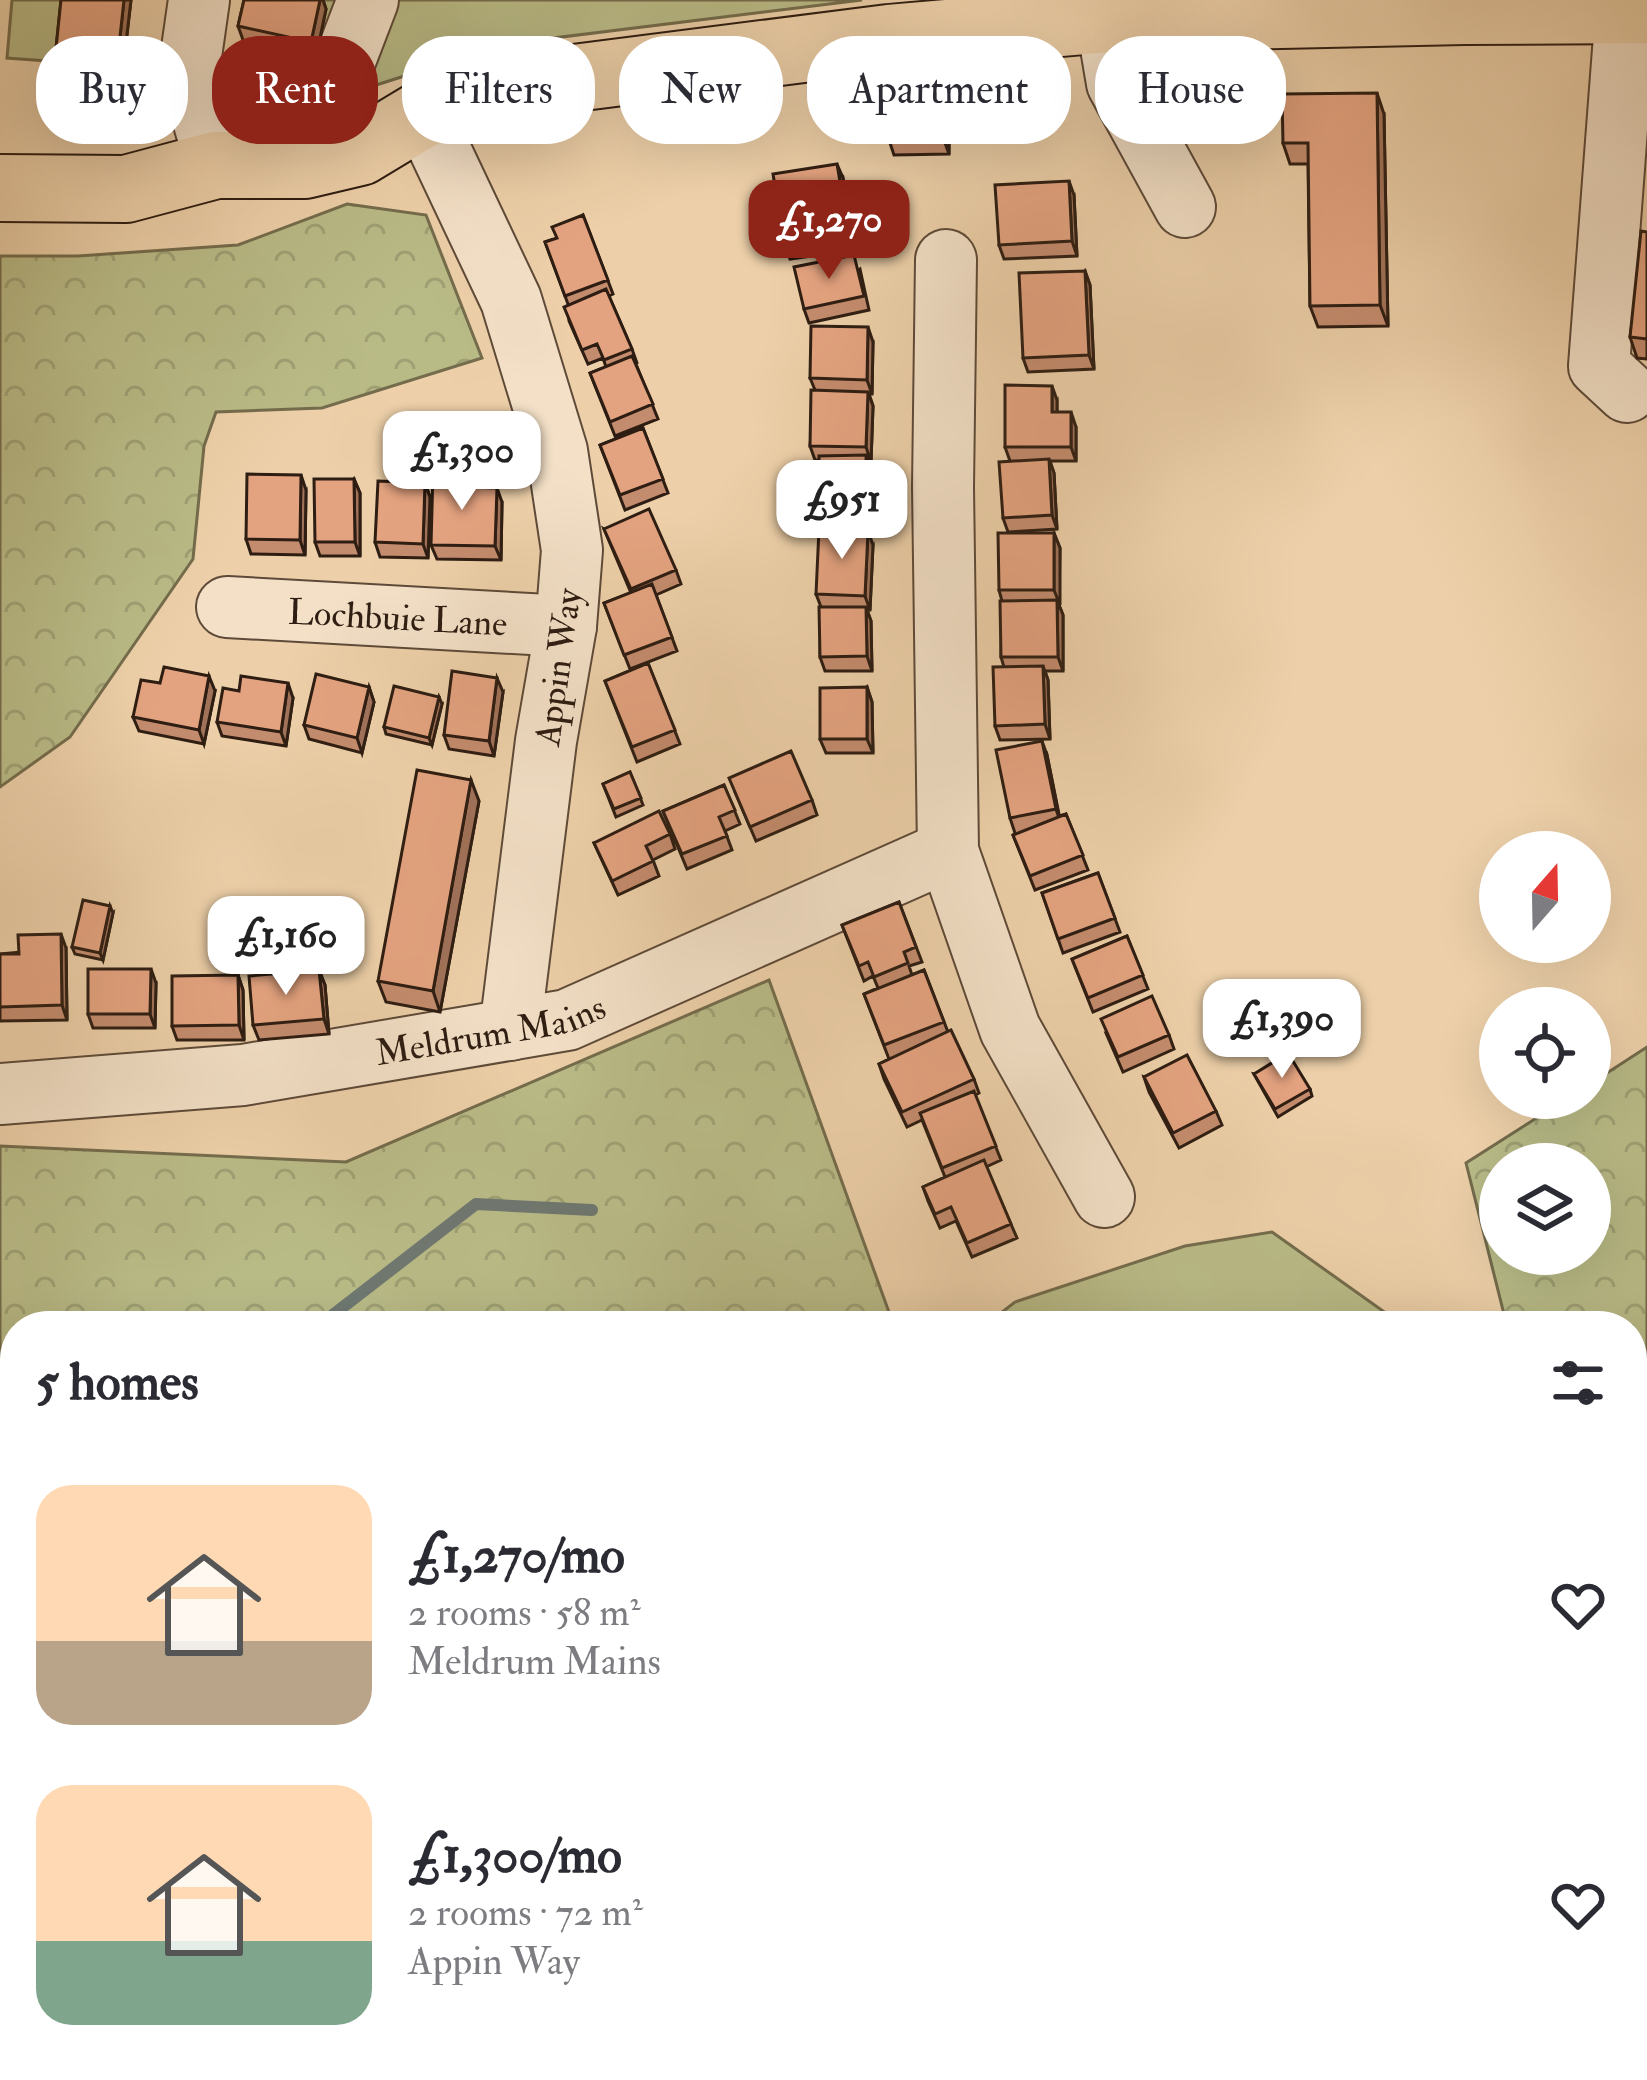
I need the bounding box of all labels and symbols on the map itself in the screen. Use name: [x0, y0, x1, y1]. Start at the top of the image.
pin: £1,270: [731, 180, 927, 282]
pin: £1,300: [364, 411, 560, 513]
pin: £951: [771, 460, 913, 562]
street label: Appin Way: [525, 584, 592, 750]
street label: Lochbuie Lane: [287, 589, 509, 647]
north arrow: [1479, 831, 1611, 963]
pin: £1,160: [188, 896, 384, 998]
pin: £1,390: [1184, 979, 1380, 1081]
street label: Meldrum Mains: [372, 985, 613, 1076]

